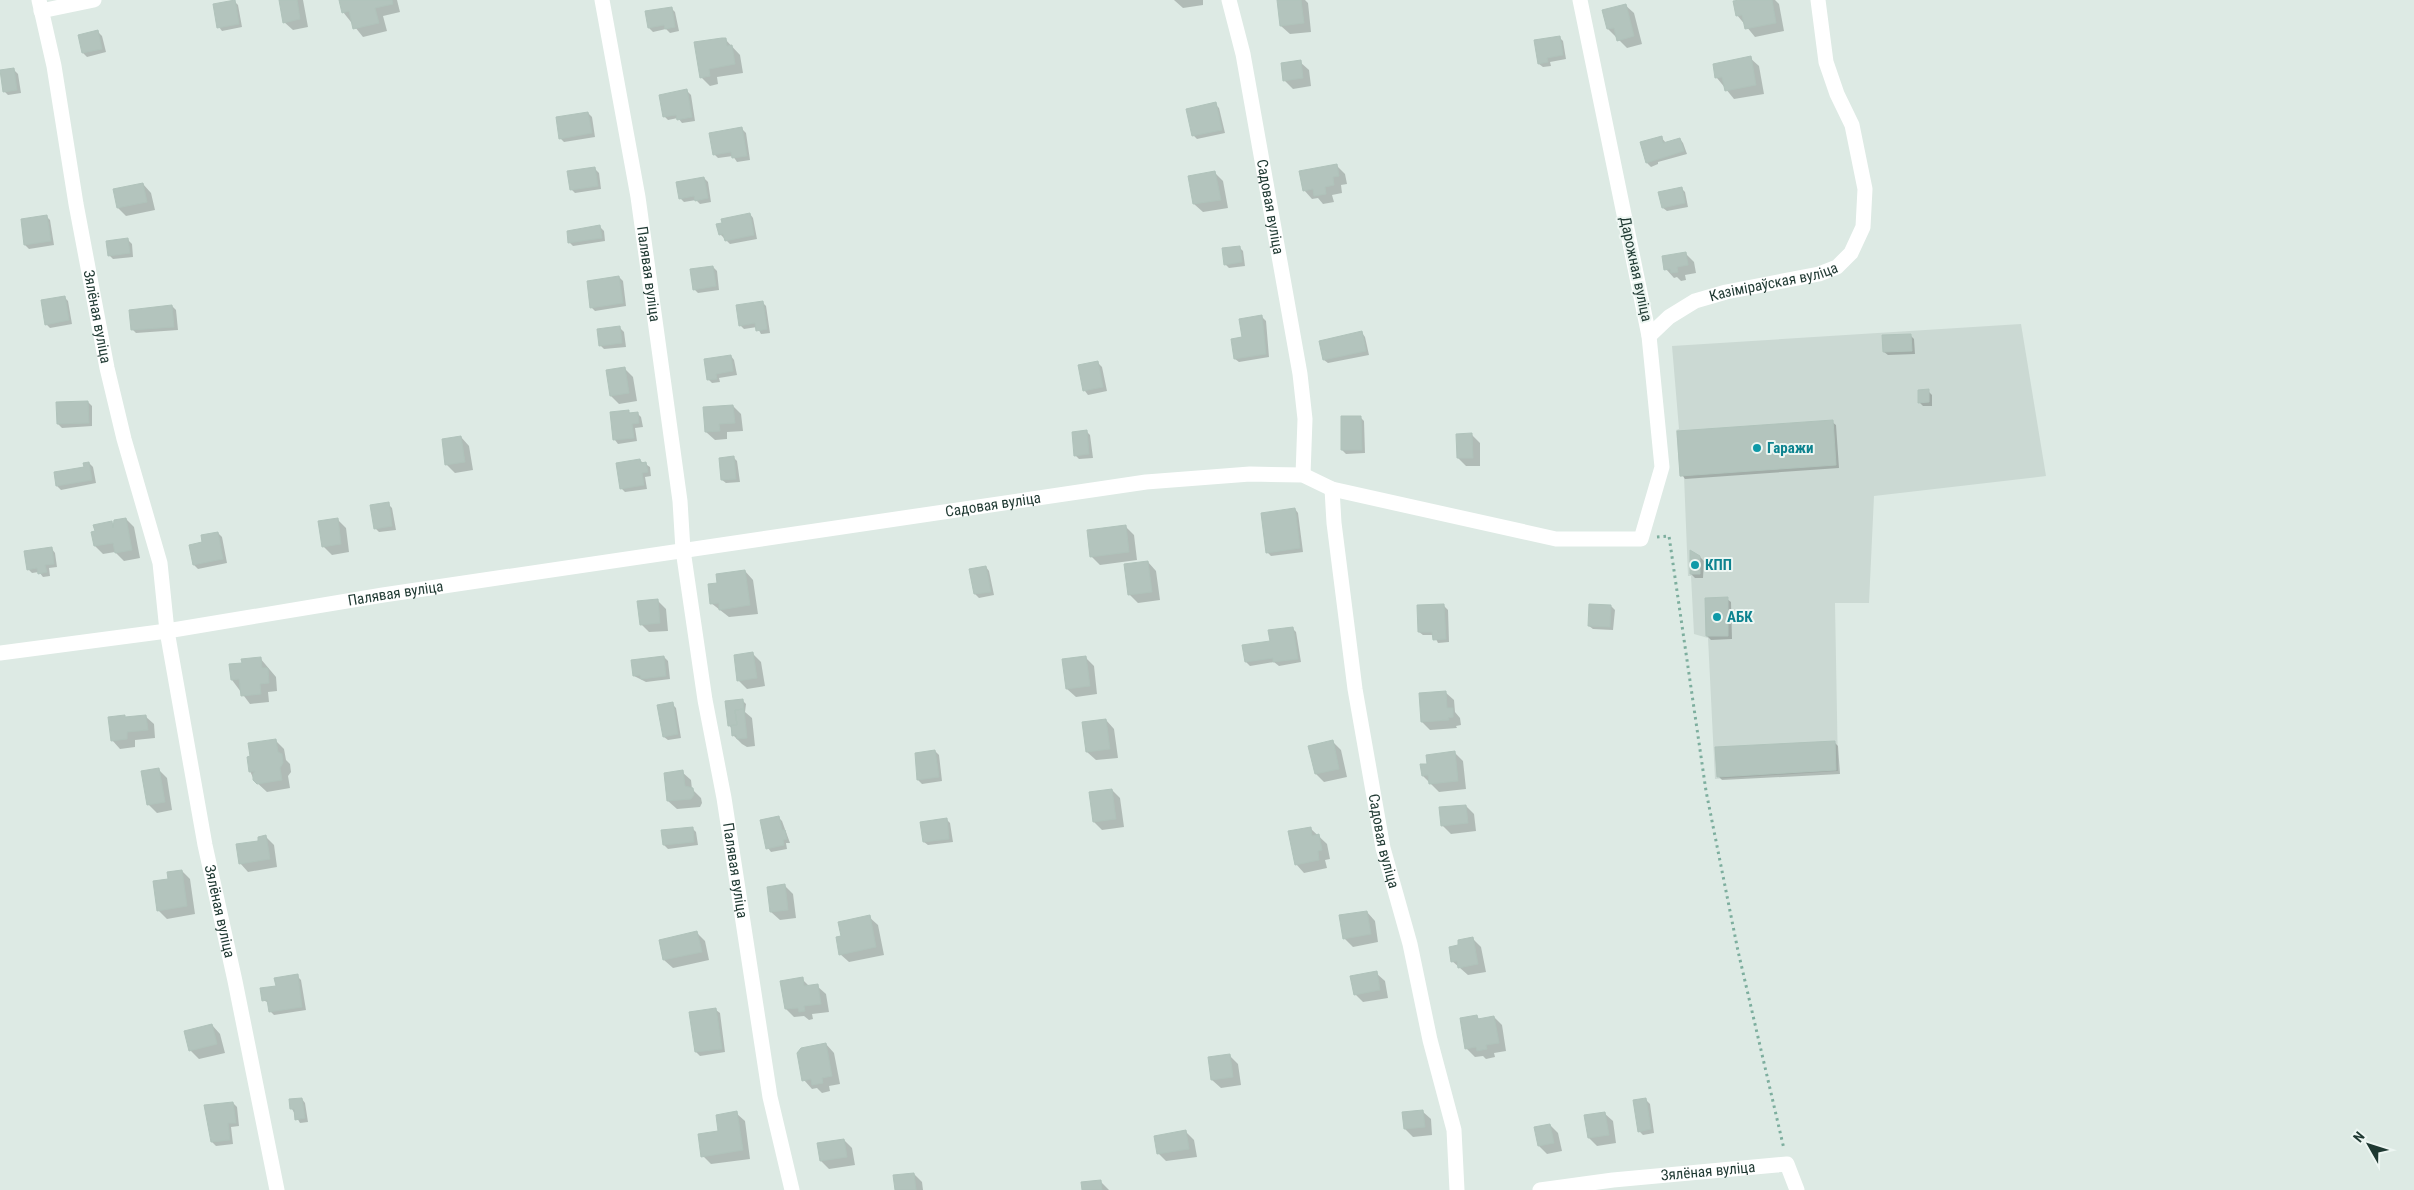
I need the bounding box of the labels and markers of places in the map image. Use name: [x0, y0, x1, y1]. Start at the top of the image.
place label: Гаражи: [1767, 439, 1813, 457]
marker: Гаражи: [1751, 442, 1763, 454]
place label: КПП: [1705, 556, 1732, 574]
marker: КПП: [1689, 559, 1701, 571]
place label: АБК: [1727, 608, 1753, 626]
marker: АБК: [1711, 611, 1723, 623]

